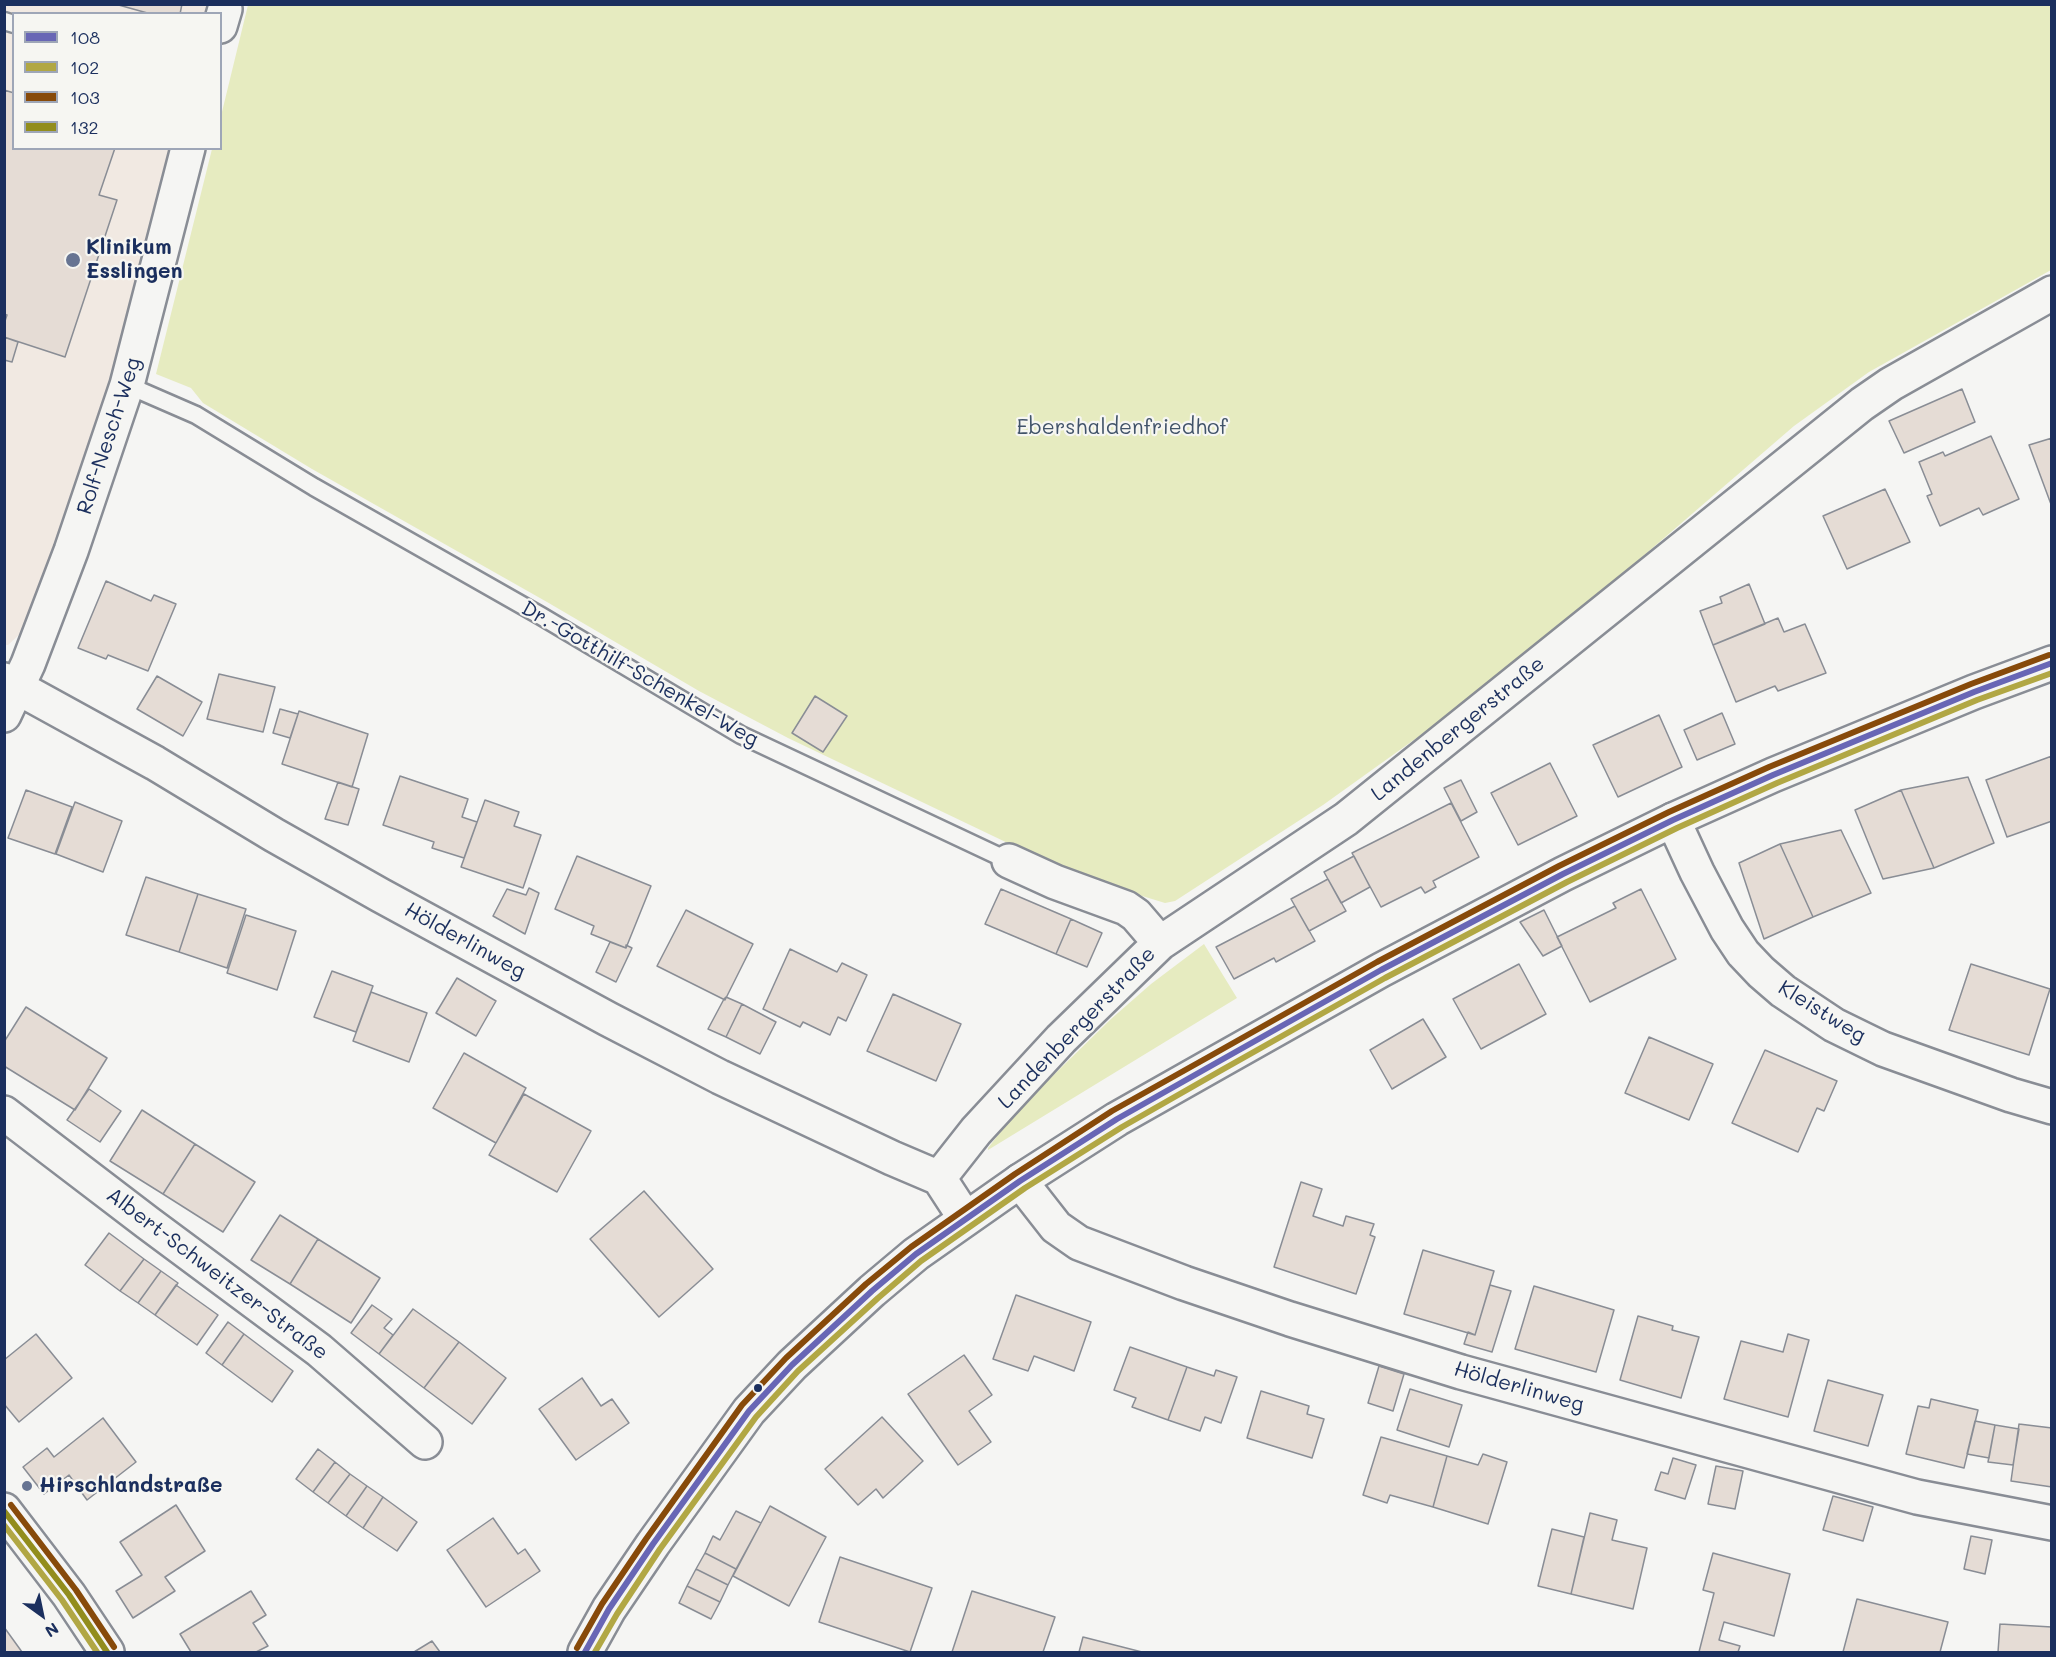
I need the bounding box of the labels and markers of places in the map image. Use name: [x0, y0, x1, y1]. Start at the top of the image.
place label: Klinikum Esslingen: [86, 235, 183, 285]
marker: Klinikum Esslingen: [64, 251, 82, 269]
unlabelled marker: [752, 1382, 764, 1394]
place label: Hirschlandstraße: [39, 1473, 223, 1499]
marker: Hirschlandstraße: [20, 1479, 34, 1493]

